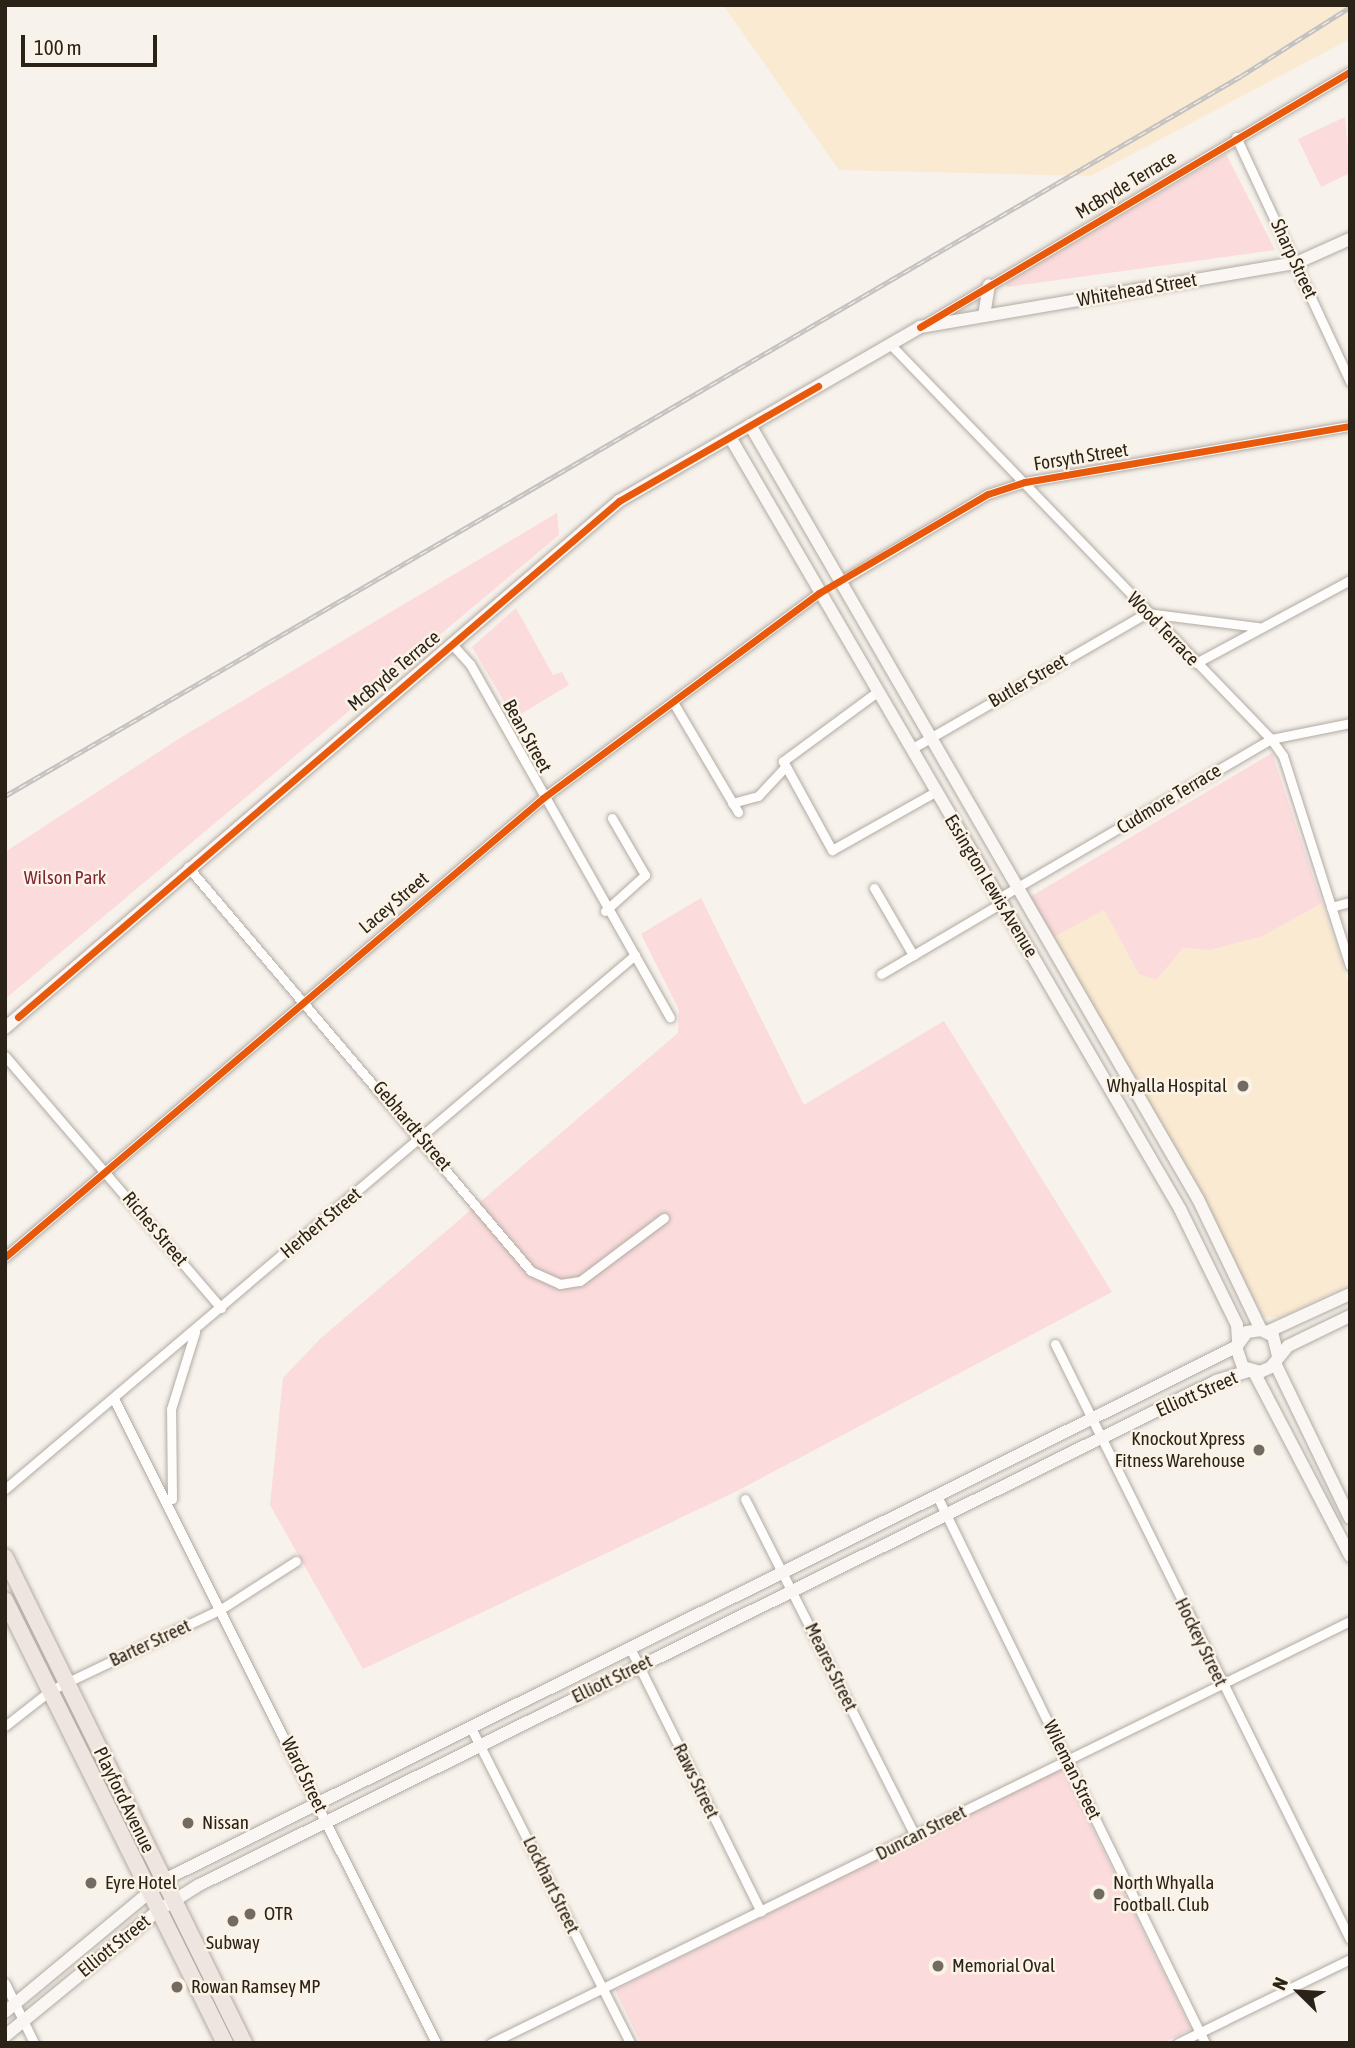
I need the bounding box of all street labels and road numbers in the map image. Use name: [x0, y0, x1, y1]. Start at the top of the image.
street label: McBryde Terrace: [1072, 146, 1180, 224]
street label: Sharp Street: [1266, 216, 1322, 302]
street label: Whitehead Street: [1075, 268, 1199, 312]
street label: Forsyth Street: [1032, 438, 1130, 476]
street label: Wood Terrace: [1122, 587, 1204, 671]
street label: McBryde Terrace: [343, 626, 445, 716]
street label: Butler Street: [985, 649, 1071, 713]
street label: Bean Street: [498, 696, 556, 776]
street label: Cudmore Terrace: [1113, 759, 1225, 839]
street label: Essington Lewis Avenue: [939, 810, 1043, 962]
street label: Lacey Street: [355, 867, 433, 939]
street label: Gebhardt Street: [368, 1076, 456, 1176]
street label: Herbert Street: [276, 1183, 366, 1263]
street label: Riches Street: [117, 1187, 193, 1271]
street label: Elliott Street: [1153, 1366, 1241, 1422]
street label: Hockey Street: [1170, 1594, 1232, 1690]
street label: Barter Street: [106, 1614, 194, 1672]
street label: Meares Street: [800, 1619, 862, 1715]
street label: Elliott Street: [568, 1650, 656, 1708]
street label: Wileman Street: [1038, 1717, 1106, 1823]
street label: Ward Street: [276, 1734, 332, 1816]
street label: Raws Street: [668, 1740, 724, 1822]
street label: Playford Avenue: [89, 1743, 159, 1857]
street label: Duncan Street: [872, 1801, 970, 1865]
street label: Lockhart Street: [518, 1833, 584, 1937]
street label: Elliott Street: [73, 1910, 155, 1982]

